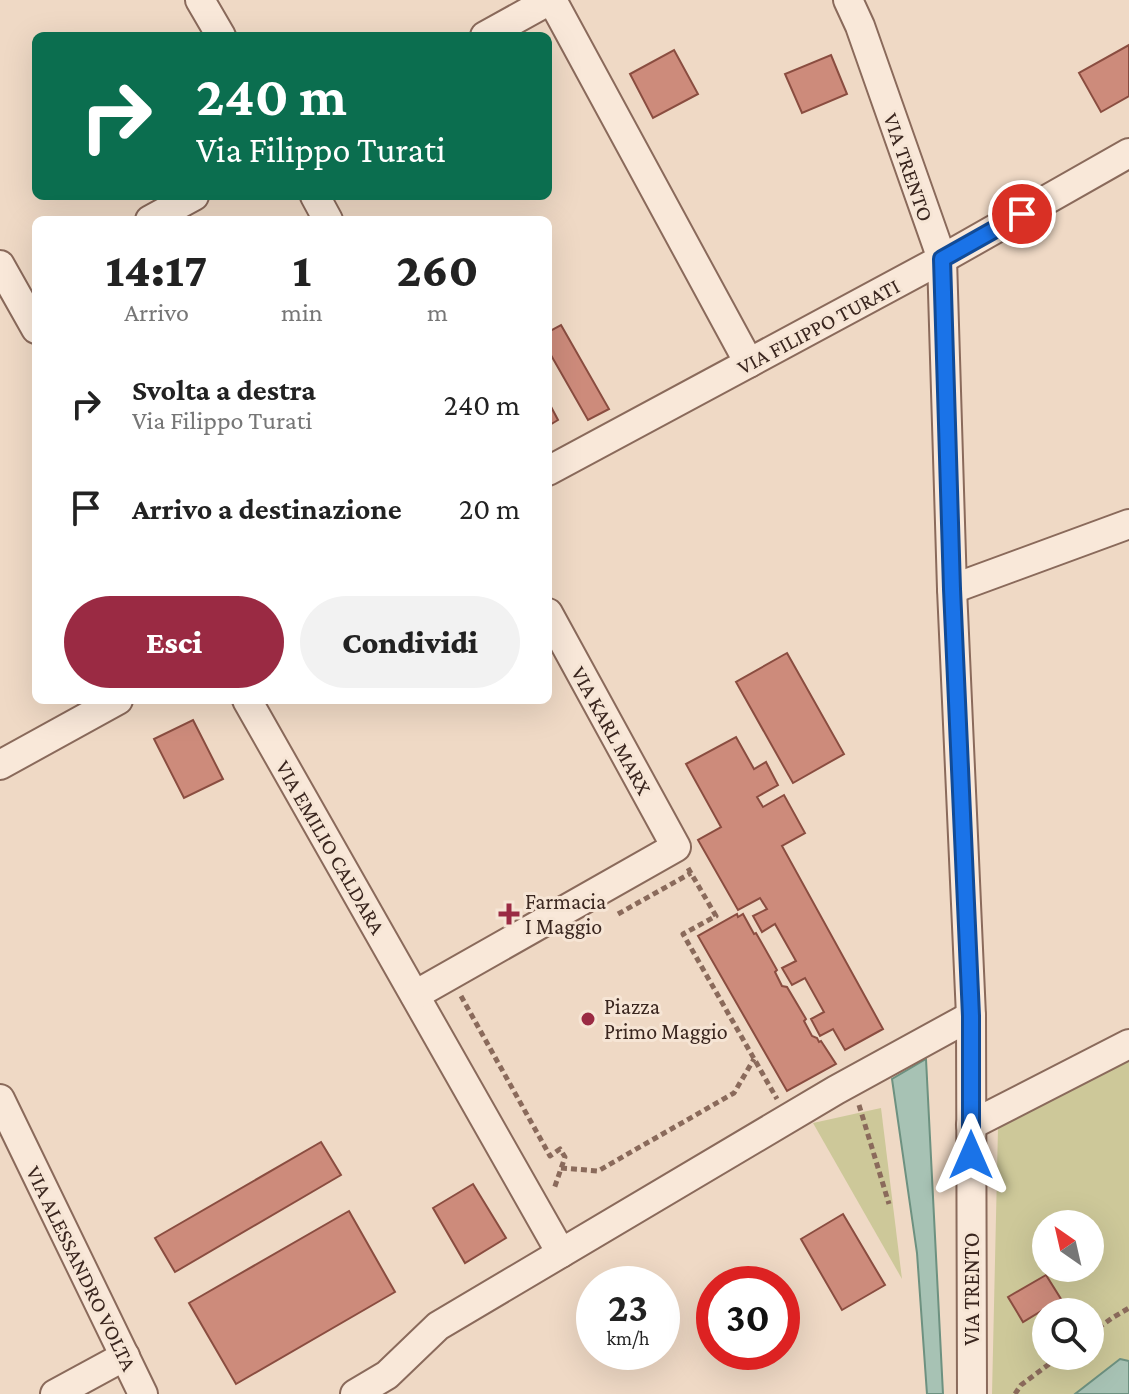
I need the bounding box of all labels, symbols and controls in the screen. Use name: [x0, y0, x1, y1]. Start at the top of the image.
icon: right: [64, 64, 168, 168]
text: 240 m: [196, 65, 347, 127]
street label: VIA TRENTO: [878, 110, 939, 225]
text: Via Filippo Turati: [196, 130, 446, 170]
pin: [988, 180, 1056, 248]
icon: arrive: [1000, 192, 1044, 236]
text: 14:17: [106, 243, 208, 296]
text: 1: [293, 243, 311, 296]
text: 260: [396, 243, 478, 296]
street label: VIA FILIPPO TURATI: [733, 273, 904, 380]
text: Arrivo: [124, 298, 189, 327]
text: min: [281, 298, 323, 327]
text: m: [427, 298, 448, 327]
text: Svolta a destra: [132, 373, 316, 406]
icon: right: [64, 382, 108, 426]
text: 240 m: [444, 388, 520, 421]
text: Via Filippo Turati: [132, 406, 312, 435]
icon: arrive: [64, 486, 108, 530]
text: Arrivo a destinazione: [132, 492, 402, 525]
text: 20 m: [459, 492, 520, 525]
button: Esci: [64, 596, 284, 688]
button: Condividi: [300, 596, 520, 688]
street label: VIA KARL MARX: [566, 662, 657, 799]
street label: VIA EMILIO CALDARA: [271, 756, 391, 939]
place label: Farmacia I Maggio: [525, 889, 606, 939]
marker: Farmacia I Maggio: [500, 905, 518, 923]
place label: Piazza Primo Maggio: [604, 994, 728, 1044]
marker: Piazza Primo Maggio: [579, 1010, 597, 1028]
position arrow: [929, 1113, 1013, 1197]
street label: VIA ALESSANDRO VOLTA: [21, 1162, 142, 1375]
north arrow: [1032, 1210, 1104, 1282]
map controls: [1032, 1210, 1104, 1370]
street label: VIA TRENTO: [959, 1233, 984, 1345]
speed limit sign: 30: [696, 1266, 800, 1370]
text: 23: [608, 1285, 648, 1330]
button: search: [1032, 1298, 1104, 1370]
text: km/h: [606, 1327, 650, 1349]

